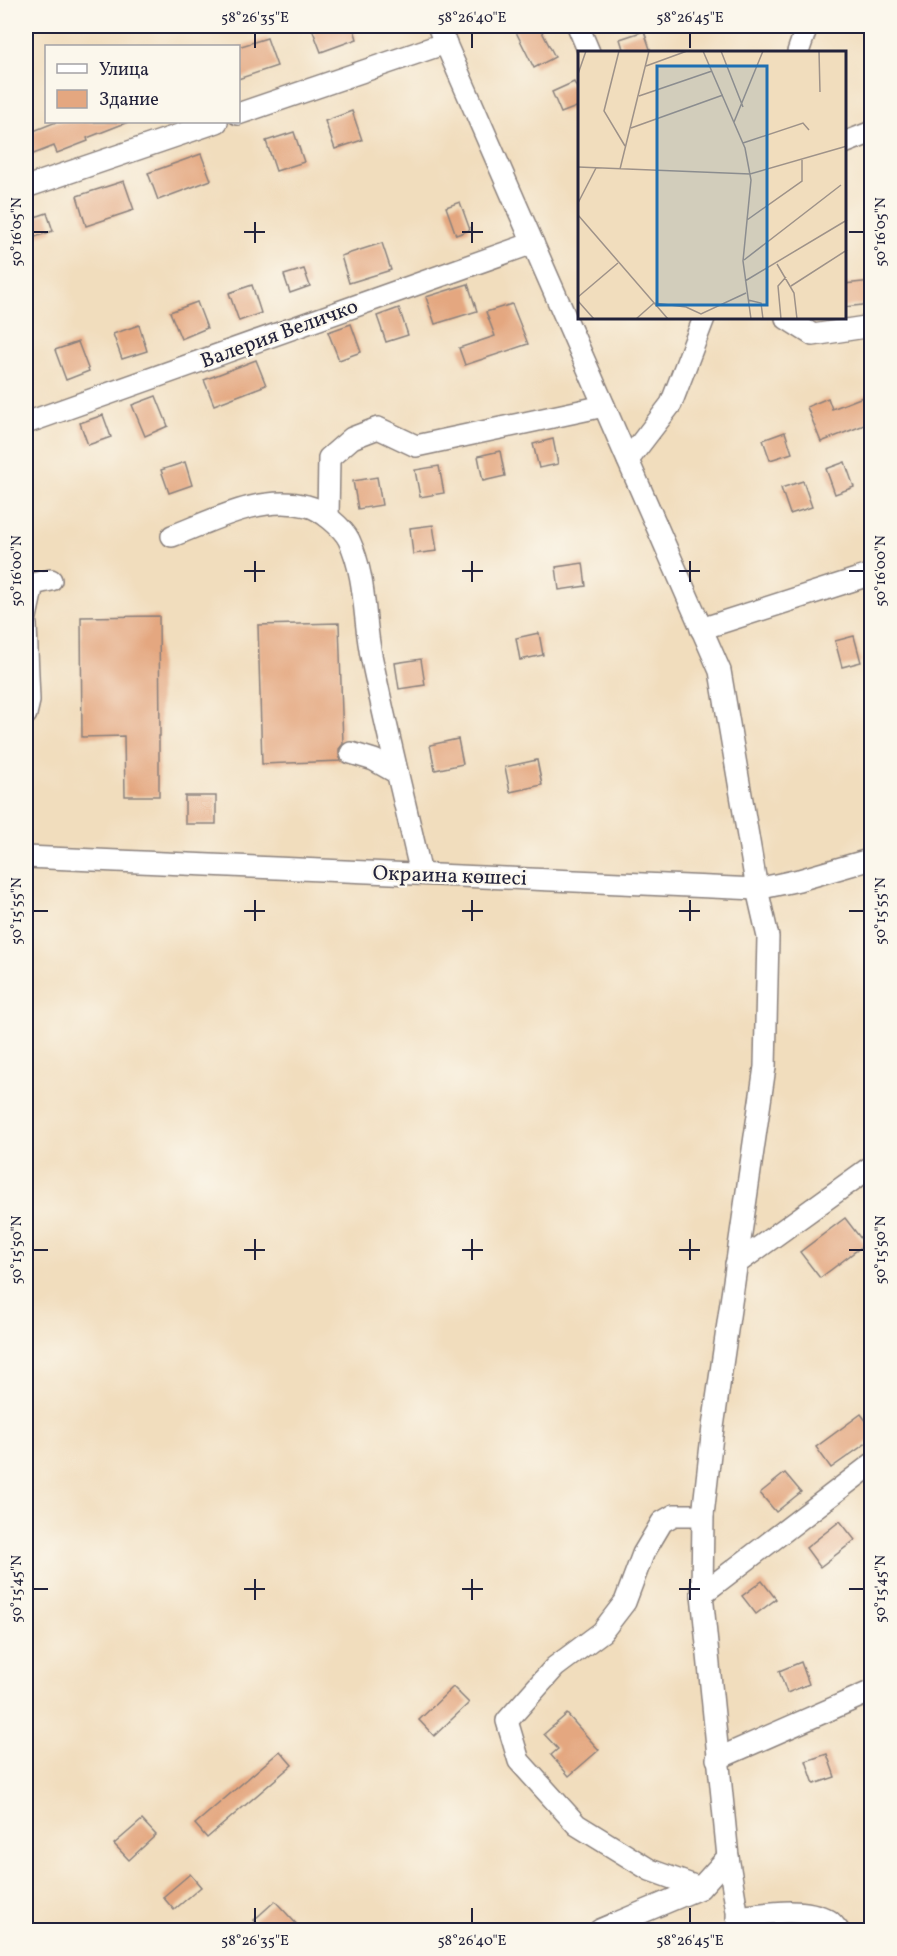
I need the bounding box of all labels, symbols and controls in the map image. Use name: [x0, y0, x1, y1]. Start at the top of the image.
text: 58°26'35"E: [221, 8, 289, 29]
text: 58°26'40"E: [437, 8, 507, 29]
text: 58°26'45"E: [656, 8, 724, 29]
legend: [45, 45, 240, 123]
inset map: [578, 51, 846, 320]
text: Улица: [99, 58, 149, 83]
text: Здание: [99, 88, 159, 113]
text: 50°16'05"N: [7, 197, 28, 267]
text: 50°16'05"N: [871, 197, 892, 267]
street label: Валерия Величко: [197, 292, 362, 376]
text: 50°16'00"N: [7, 535, 28, 607]
text: 50°16'00"N: [871, 535, 892, 607]
street label: Окраина көшесі: [372, 859, 528, 894]
text: 50°15'55"N: [7, 877, 28, 945]
text: 50°15'55"N: [871, 877, 892, 945]
text: 50°15'50"N: [7, 1215, 28, 1285]
text: 50°15'50"N: [871, 1215, 892, 1285]
text: 50°15'45"N: [7, 1555, 28, 1623]
text: 50°15'45"N: [871, 1555, 892, 1623]
text: 58°26'35"E: [221, 1931, 289, 1952]
text: 58°26'40"E: [437, 1931, 507, 1952]
text: 58°26'45"E: [656, 1931, 724, 1952]

